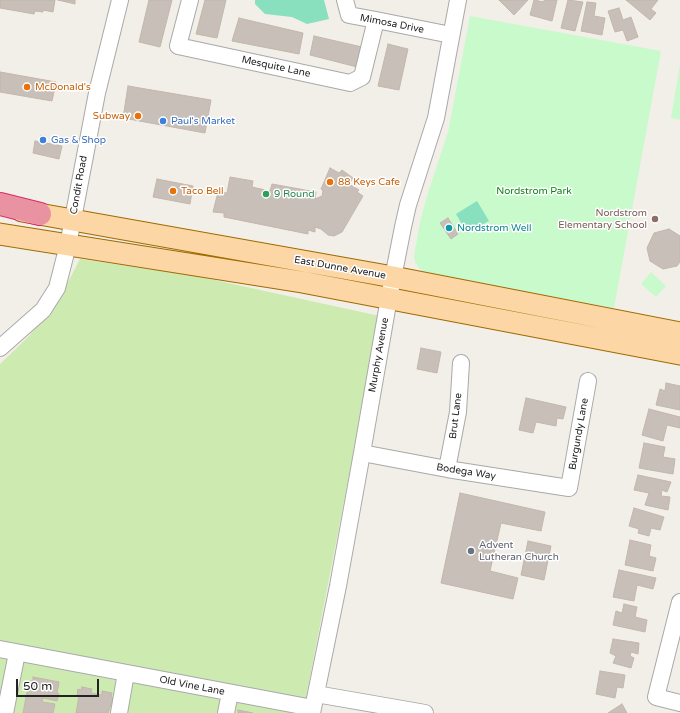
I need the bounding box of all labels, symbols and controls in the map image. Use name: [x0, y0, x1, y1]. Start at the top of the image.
street label: Mimosa Drive: [359, 12, 425, 36]
street label: Mesquite Lane: [241, 54, 311, 80]
place label: McDonald's: [35, 81, 91, 93]
marker: McDonald's: [22, 82, 32, 92]
place label: Subway: [93, 110, 130, 122]
marker: Subway: [133, 111, 143, 121]
place label: Paul's Market: [171, 115, 235, 127]
marker: Paul's Market: [158, 116, 168, 126]
place label: Gas & Shop: [51, 134, 106, 146]
marker: Gas & Shop: [38, 135, 48, 145]
street label: Condit Road: [68, 155, 90, 215]
place label: 88 Keys Cafe: [338, 176, 400, 188]
marker: 88 Keys Cafe: [325, 177, 335, 187]
place label: Taco Bell: [181, 185, 223, 197]
park label: Nordstrom Park: [496, 185, 572, 197]
marker: Taco Bell: [168, 186, 178, 196]
place label: 9 Round: [274, 188, 315, 200]
marker: 9 Round: [261, 189, 271, 199]
place label: Nordstrom Elementary School: [558, 207, 647, 230]
marker: Nordstrom Elementary School: [650, 214, 660, 224]
place label: Nordstrom Well: [457, 222, 531, 234]
marker: Nordstrom Well: [444, 223, 454, 233]
street label: East Dunne Avenue: [293, 254, 387, 282]
street label: Murphy Avenue: [367, 317, 391, 393]
street label: Brut Lane: [447, 392, 465, 440]
street label: Burgundy Lane: [567, 397, 591, 471]
street label: Bodega Way: [435, 461, 497, 483]
place label: Advent Lutheran Church: [479, 539, 559, 562]
marker: Advent Lutheran Church: [466, 546, 476, 556]
scale bar: [18, 671, 101, 697]
street label: Old Vine Lane: [158, 674, 226, 698]
text: 50 m: [23, 679, 52, 693]

